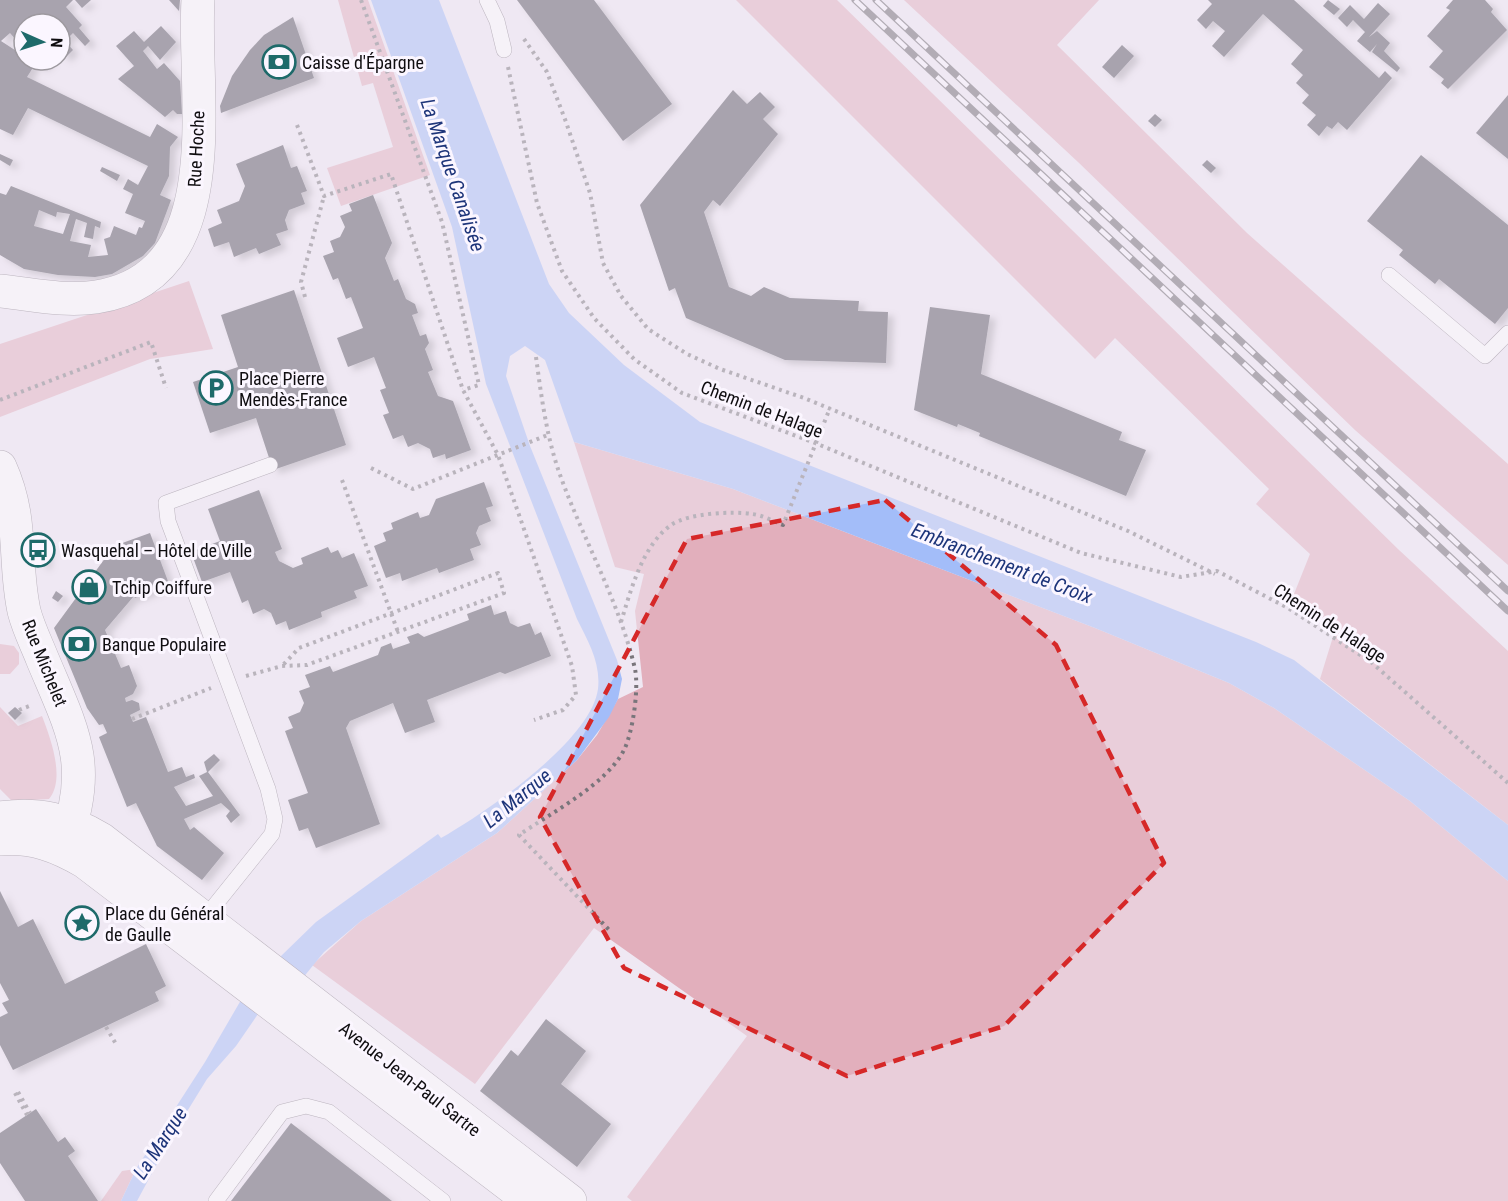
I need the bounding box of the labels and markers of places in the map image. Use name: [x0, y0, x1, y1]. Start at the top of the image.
bank icon: Caisse d'Épargne: [261, 44, 297, 80]
place label: Caisse d'Épargne: [302, 52, 424, 73]
place label: Place Pierre Mendès-France: [239, 368, 347, 410]
parking icon: Place Pierre Mendès-France: [198, 370, 234, 406]
bus stop icon: Wasquehal – Hôtel de Ville: [20, 532, 56, 568]
place label: Wasquehal – Hôtel de Ville: [61, 540, 252, 561]
shop icon: Tchip Coiffure: [71, 569, 107, 605]
place label: Tchip Coiffure: [112, 577, 212, 598]
bank icon: Banque Populaire: [61, 626, 97, 662]
place label: Banque Populaire: [102, 634, 227, 655]
place label: Place du Général de Gaulle: [105, 903, 225, 945]
place icon: Place du Général de Gaulle: [64, 905, 100, 941]

